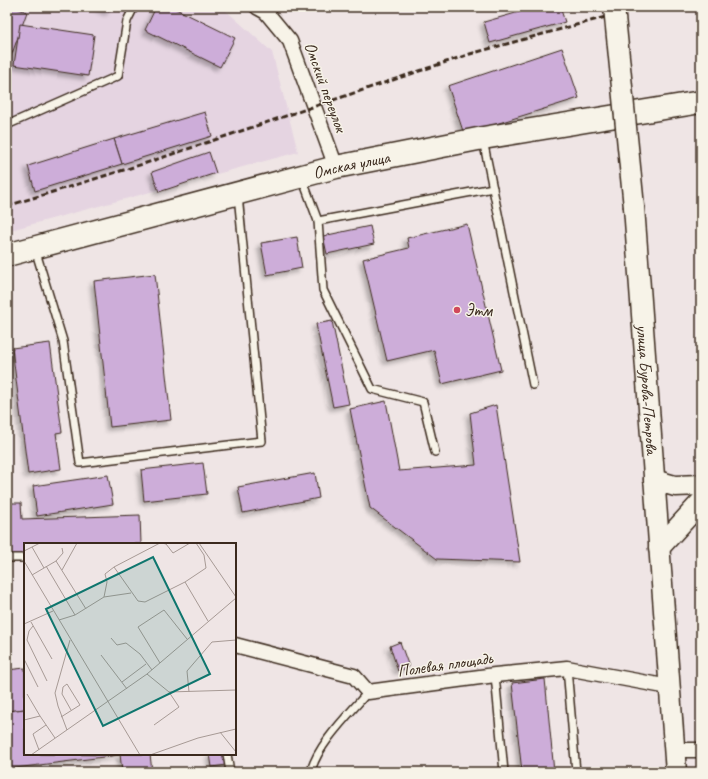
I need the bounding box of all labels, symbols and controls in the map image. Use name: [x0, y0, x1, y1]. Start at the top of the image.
street label: Омский переулок: [300, 39, 352, 137]
street label: Омская улица: [311, 146, 393, 184]
place label: Этм: [465, 300, 493, 321]
marker: Этм: [452, 305, 462, 315]
street label: улица Бурова-Петрова: [632, 323, 663, 457]
inset map: [24, 543, 236, 755]
street label: Полевая площадь: [396, 647, 495, 682]

